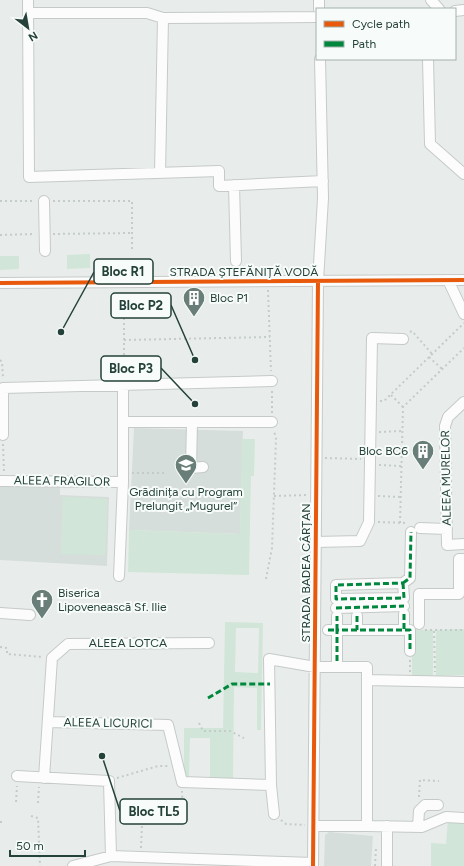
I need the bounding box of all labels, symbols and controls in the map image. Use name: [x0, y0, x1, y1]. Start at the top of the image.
north arrow: [8, 8, 48, 48]
legend: [316, 8, 456, 60]
text: Cycle path: [352, 17, 410, 31]
text: N: [26, 28, 40, 44]
text: Path: [352, 37, 376, 51]
callout: Bloc R1: [94, 259, 153, 284]
text: Bloc R1: [102, 264, 144, 279]
street label: STRADA ȘTEFĂNIȚĂ VODĂ: [170, 265, 318, 279]
building icon: Bloc P1: [181, 285, 207, 318]
place label: Bloc P1: [210, 291, 248, 305]
callout: Bloc P2: [111, 293, 171, 318]
text: Bloc P2: [119, 298, 163, 313]
callout: Bloc P3: [101, 356, 161, 381]
text: Bloc P3: [109, 361, 153, 376]
street label: ALEEA MURELOR: [438, 430, 454, 526]
building icon: Bloc BC6: [410, 438, 436, 471]
place label: Bloc BC6: [359, 444, 408, 458]
school or university icon: Grădinița cu Program Prelungit „Mugurel”: [173, 452, 199, 485]
street label: ALEEA FRAGILOR: [14, 473, 110, 489]
place label: Grădinița cu Program Prelungit „Mugurel”: [129, 485, 243, 513]
street label: STRADA BADEA CÂRȚAN: [299, 503, 313, 643]
place label: Biserica Lipovenească Sf. Ilie: [58, 586, 167, 614]
church icon: Biserica Lipovenească Sf. Ilie: [29, 587, 55, 620]
street label: ALEEA LOTCA: [89, 636, 167, 650]
street label: ALEEA LICURICI: [63, 715, 153, 731]
callout: Bloc TL5: [120, 799, 187, 824]
text: Bloc TL5: [128, 804, 180, 819]
scale bar: [10, 832, 85, 858]
text: 50 m: [16, 839, 44, 853]

